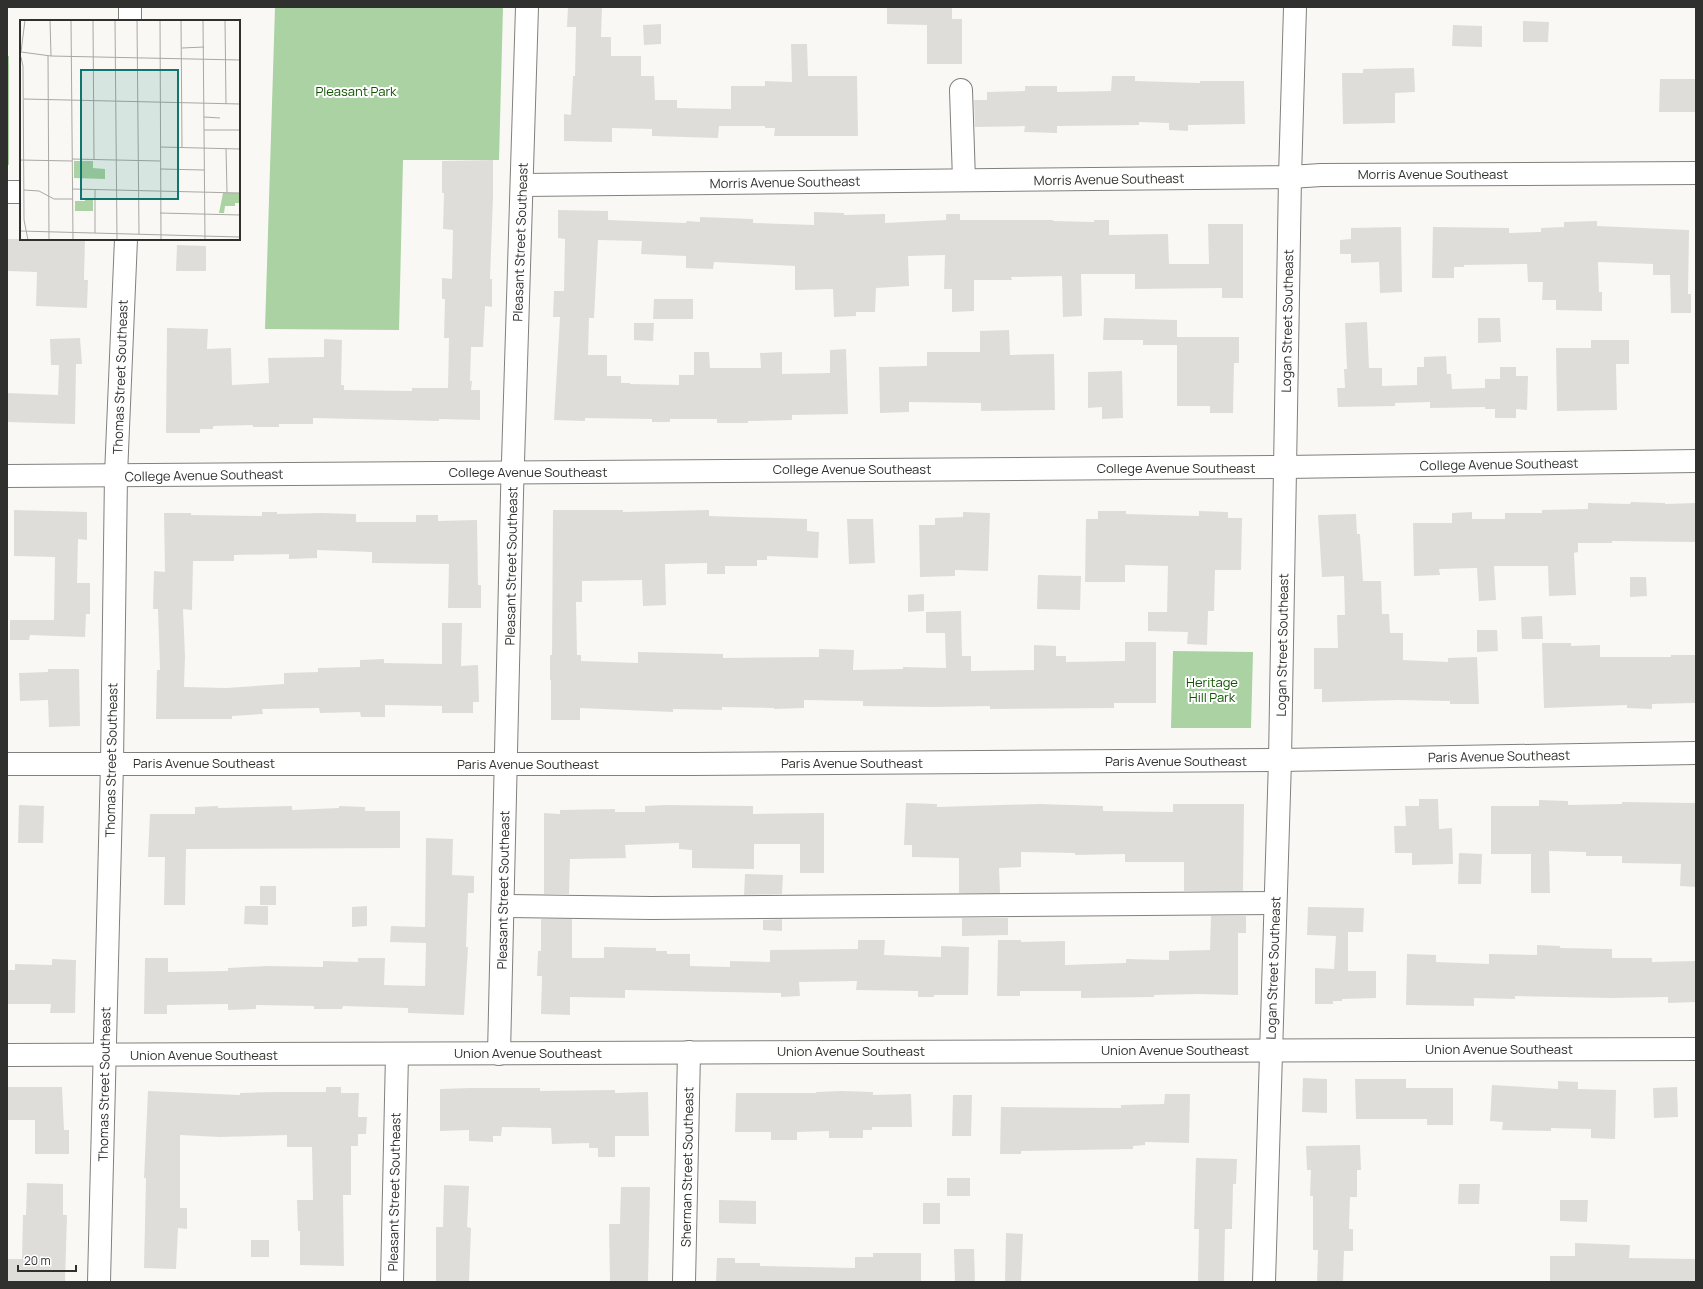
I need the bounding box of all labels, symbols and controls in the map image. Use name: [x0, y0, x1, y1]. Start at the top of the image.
inset map: [20, 20, 240, 240]
park label: Pleasant Park: [315, 82, 397, 100]
street label: Pleasant Street Southeast: [508, 162, 532, 322]
street label: Morris Avenue Southeast: [1358, 165, 1508, 183]
street label: Morris Avenue Southeast: [1034, 169, 1184, 189]
street label: Morris Avenue Southeast: [710, 172, 860, 192]
street label: Logan Street Southeast: [1277, 249, 1297, 393]
street label: Thomas Street Southeast: [108, 299, 132, 455]
street label: College Avenue Southeast: [1419, 454, 1579, 474]
street label: College Avenue Southeast: [1097, 459, 1255, 477]
street label: College Avenue Southeast: [773, 460, 931, 478]
street label: College Avenue Southeast: [449, 463, 607, 481]
street label: College Avenue Southeast: [124, 465, 284, 485]
street label: Pleasant Street Southeast: [501, 486, 521, 646]
street label: Logan Street Southeast: [1272, 573, 1292, 717]
park label: Heritage Hill Park: [1186, 673, 1238, 706]
street label: Thomas Street Southeast: [101, 683, 121, 837]
street label: Paris Avenue Southeast: [1428, 746, 1570, 766]
street label: Paris Avenue Southeast: [1105, 752, 1247, 770]
street label: Paris Avenue Southeast: [133, 754, 275, 772]
street label: Paris Avenue Southeast: [781, 754, 923, 772]
street label: Paris Avenue Southeast: [457, 755, 599, 773]
street label: Pleasant Street Southeast: [493, 810, 513, 970]
street label: Logan Street Southeast: [1262, 896, 1284, 1040]
street label: Thomas Street Southeast: [94, 1007, 114, 1161]
street label: Union Avenue Southeast: [1425, 1040, 1573, 1058]
street label: Union Avenue Southeast: [1101, 1041, 1249, 1059]
street label: Union Avenue Southeast: [777, 1042, 925, 1060]
street label: Union Avenue Southeast: [454, 1044, 602, 1062]
street label: Union Avenue Southeast: [130, 1046, 278, 1064]
street label: Sherman Street Southeast: [677, 1087, 697, 1247]
street label: Pleasant Street Southeast: [384, 1112, 404, 1272]
scale bar: [18, 1247, 76, 1273]
text: 20 m: [24, 1252, 51, 1269]

